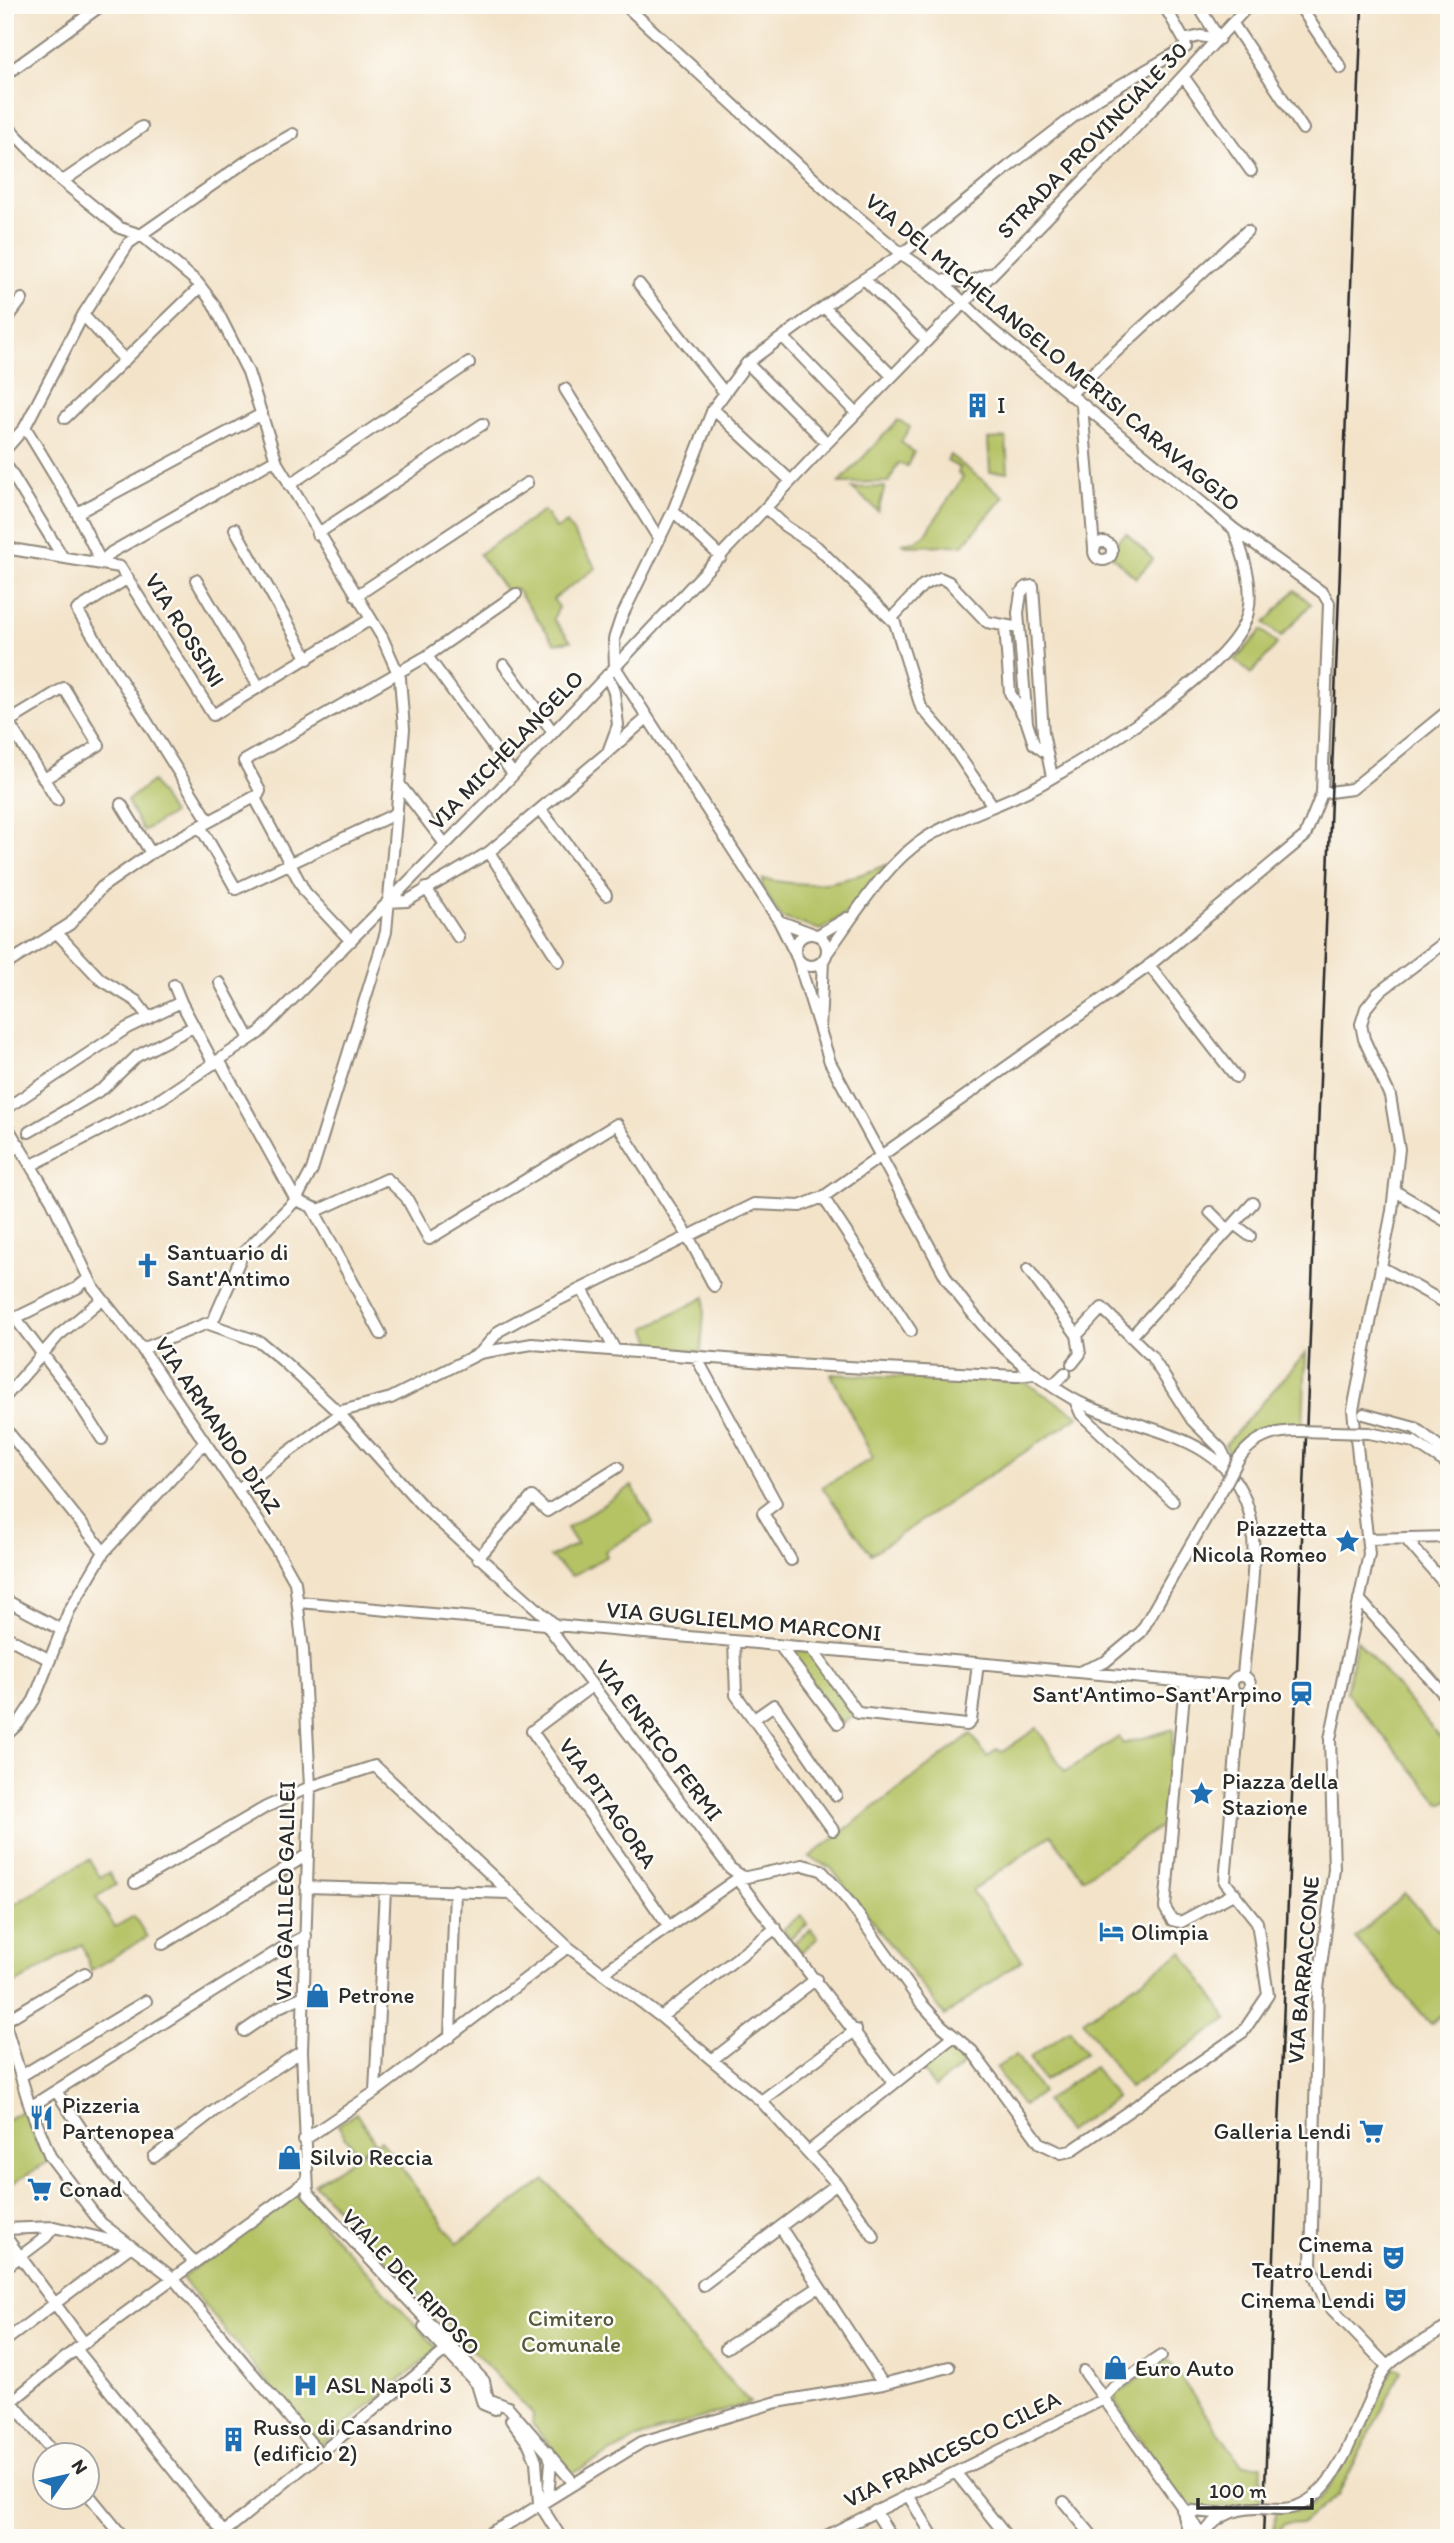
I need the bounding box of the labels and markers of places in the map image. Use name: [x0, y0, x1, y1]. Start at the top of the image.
building icon: I: [963, 391, 991, 419]
place label: I: [997, 391, 1006, 419]
place label: Santuario di Sant'Antimo: [167, 1238, 290, 1292]
church icon: Santuario di Sant'Antimo: [133, 1251, 161, 1279]
place label: Piazzetta Nicola Romeo: [1192, 1514, 1327, 1568]
place icon: Piazzetta Nicola Romeo: [1333, 1527, 1361, 1555]
place label: Sant'Antimo-Sant'Arpino: [1032, 1680, 1282, 1708]
station icon: Sant'Antimo-Sant'Arpino: [1288, 1680, 1316, 1708]
place label: Piazza della Stazione: [1222, 1767, 1338, 1821]
place icon: Piazza della Stazione: [1188, 1780, 1216, 1808]
hotel icon: Olimpia: [1097, 1918, 1125, 1946]
place label: Olimpia: [1131, 1918, 1209, 1946]
shop icon: Petrone: [304, 1981, 332, 2009]
place label: Petrone: [338, 1981, 415, 2009]
place label: Pizzeria Partenopea: [62, 2091, 174, 2145]
restaurant icon: Pizzeria Partenopea: [28, 2104, 56, 2132]
place label: Galleria Lendi: [1213, 2117, 1351, 2145]
supermarket icon: Galleria Lendi: [1357, 2117, 1385, 2145]
shop icon: Silvio Reccia: [276, 2143, 304, 2171]
place label: Silvio Reccia: [310, 2143, 433, 2171]
supermarket icon: Conad: [25, 2175, 53, 2203]
place label: Conad: [59, 2175, 122, 2203]
place label: Cinema Teatro Lendi: [1252, 2230, 1373, 2284]
theatre icon: Cinema Teatro Lendi: [1379, 2243, 1407, 2271]
place label: Cinema Lendi: [1241, 2286, 1375, 2314]
theatre icon: Cinema Lendi: [1381, 2286, 1409, 2314]
shop icon: Euro Auto: [1101, 2354, 1129, 2382]
place label: Euro Auto: [1135, 2354, 1234, 2382]
hospital icon: ASL Napoli 3: [292, 2371, 320, 2399]
place label: ASL Napoli 3: [326, 2371, 452, 2399]
place label: Russo di Casandrino (edificio 2): [253, 2413, 453, 2467]
building icon: Russo di Casandrino (edificio 2): [219, 2426, 247, 2454]

